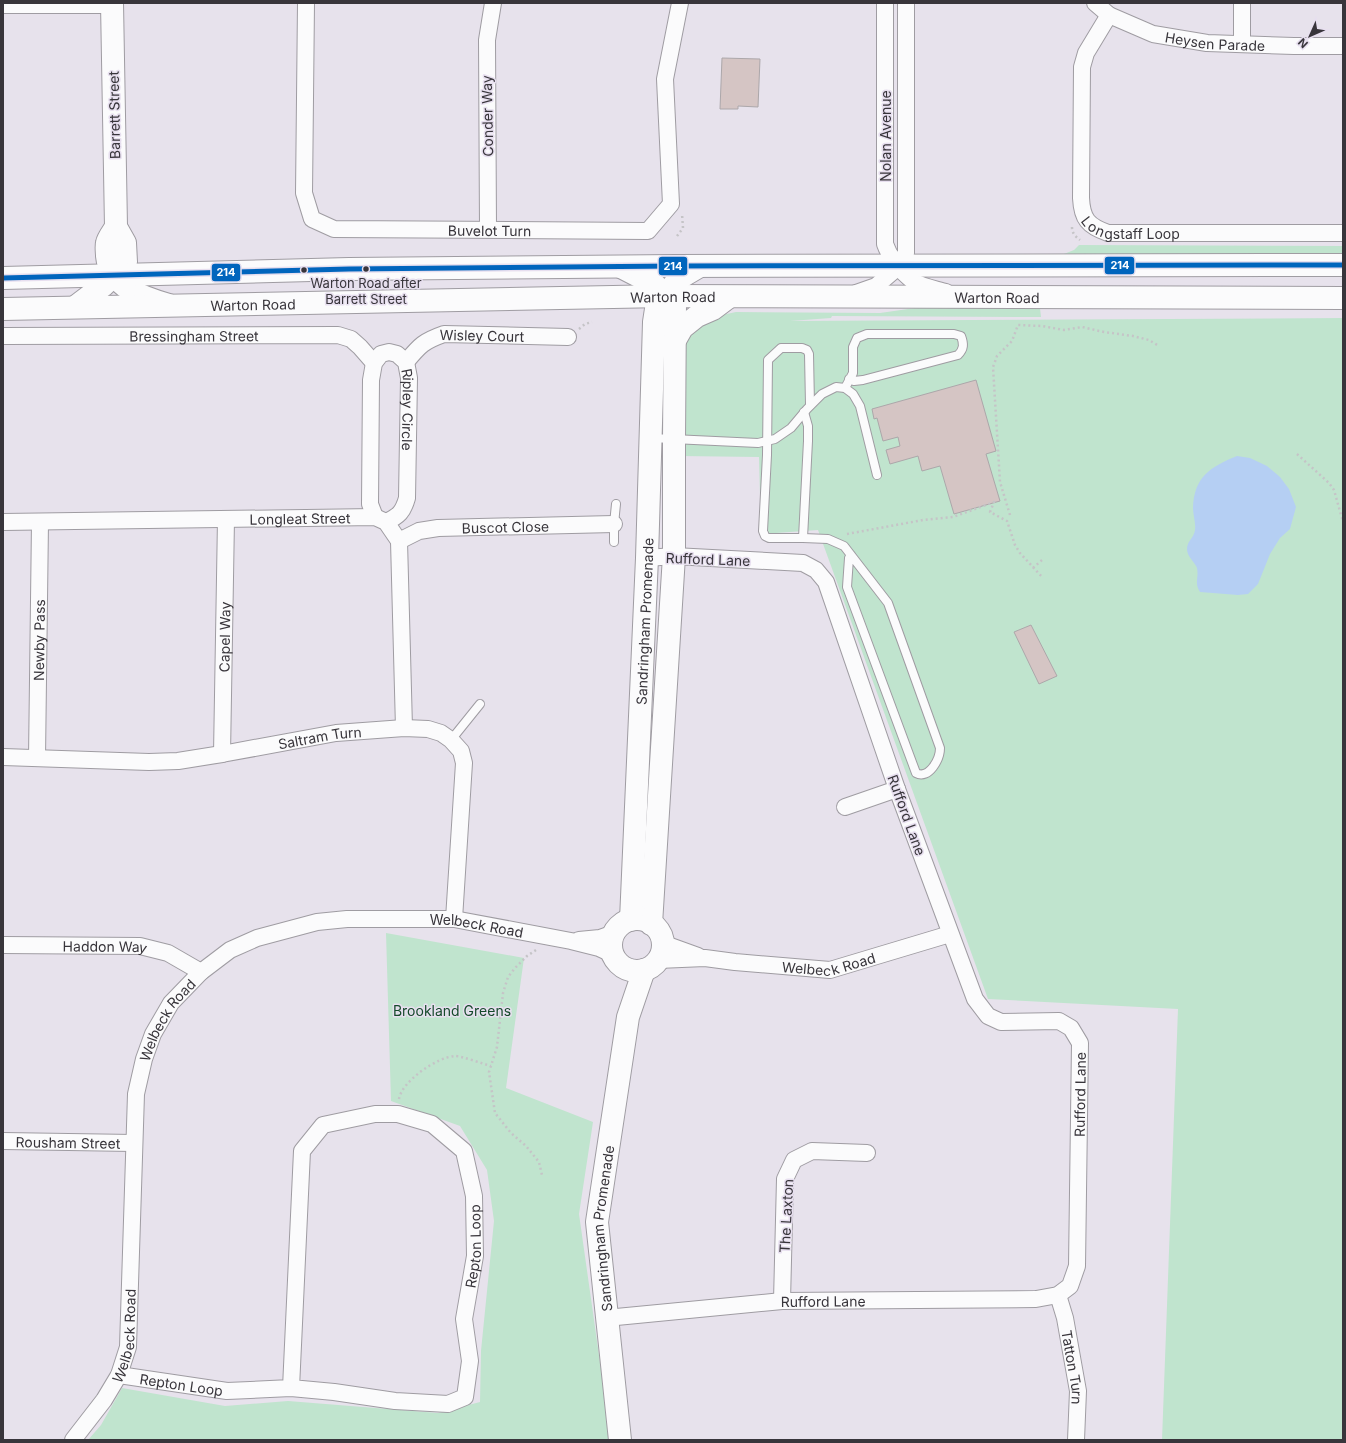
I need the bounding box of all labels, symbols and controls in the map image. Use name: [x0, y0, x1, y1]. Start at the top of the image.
north arrow: [1290, 16, 1330, 56]
street label: Heysen Parade: [1164, 28, 1265, 54]
text: N: [1295, 35, 1311, 51]
street label: Barrett Street: [105, 70, 123, 159]
street label: Conder Way: [478, 75, 496, 157]
street label: Nolan Avenue: [877, 90, 894, 182]
street label: Longstaff Loop: [1078, 212, 1180, 242]
street label: Buvelot Turn: [448, 221, 531, 239]
line badge: 214: [658, 256, 688, 276]
line badge: 214: [1104, 256, 1135, 275]
text: 214: [1110, 258, 1130, 272]
text: 214: [663, 259, 683, 273]
line badge: 214: [211, 263, 241, 282]
marker: Warton Road after Barrett Street: [361, 264, 371, 274]
text: 214: [216, 265, 236, 279]
unlabelled marker: [299, 265, 309, 275]
place label: Warton Road after Barrett Street: [310, 275, 422, 307]
street label: Warton Road: [630, 287, 716, 305]
street label: Warton Road: [954, 288, 1040, 306]
street label: Warton Road: [210, 295, 296, 313]
street label: Wisley Court: [439, 325, 525, 344]
street label: Bressingham Street: [129, 327, 259, 344]
street label: Ripley Circle: [399, 367, 418, 451]
street label: Longleat Street: [249, 509, 351, 527]
street label: Buscot Close: [462, 517, 549, 536]
street label: Sandringham Promenade: [632, 537, 656, 705]
street label: Rufford Lane: [665, 549, 751, 569]
street label: Newby Pass: [29, 599, 48, 681]
street label: Capel Way: [215, 601, 233, 673]
street label: Saltram Turn: [277, 723, 362, 752]
street label: Rufford Lane: [885, 772, 929, 858]
street label: Welbeck Road: [430, 911, 525, 940]
street label: Haddon Way: [63, 937, 149, 956]
street label: Welbeck Road: [781, 948, 877, 979]
street label: Welbeck Road: [135, 975, 199, 1063]
park label: Brookland Greens: [393, 1002, 511, 1019]
street label: Rufford Lane: [1070, 1052, 1088, 1137]
street label: Rousham Street: [15, 1133, 121, 1151]
street label: Sandringham Promenade: [588, 1144, 617, 1312]
street label: The Laxton: [776, 1178, 796, 1254]
street label: Repton Loop: [461, 1204, 484, 1289]
street label: Welbeck Road: [108, 1289, 138, 1386]
street label: Rufford Lane: [781, 1292, 866, 1310]
street label: Tatton Turn: [1059, 1329, 1087, 1405]
street label: Repton Loop: [139, 1370, 224, 1399]

